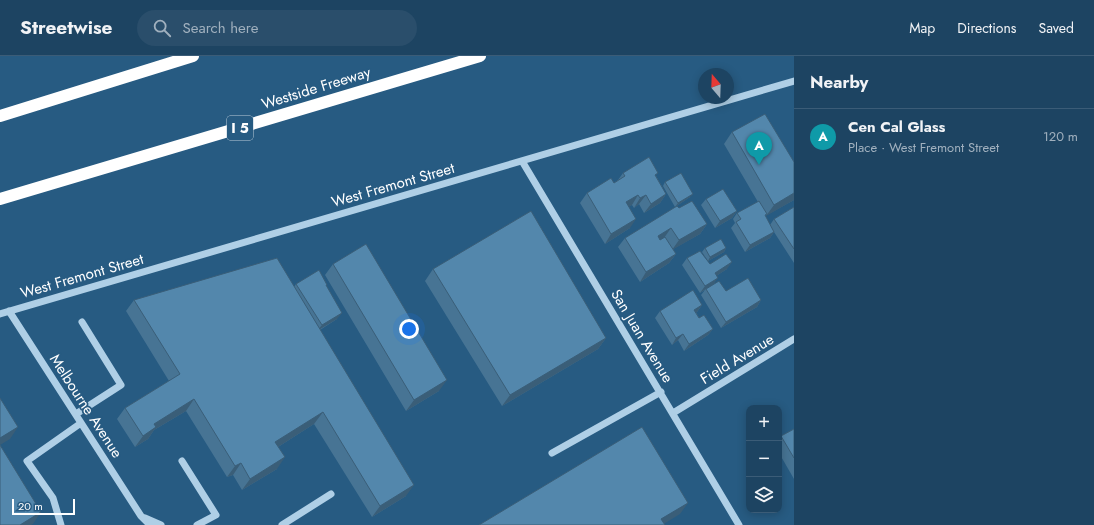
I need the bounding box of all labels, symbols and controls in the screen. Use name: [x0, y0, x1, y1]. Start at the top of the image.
search box: [137, 10, 417, 46]
text: Streetwise: [20, 14, 113, 41]
icon: search: [151, 17, 173, 39]
text: Search here: [183, 17, 258, 39]
text: Map: [909, 18, 935, 38]
text: Directions: [957, 18, 1017, 38]
text: Saved: [1039, 18, 1074, 38]
street label: Westside Freeway: [259, 61, 374, 115]
north arrow: [698, 68, 734, 104]
text: Nearby: [810, 70, 868, 94]
road number: I 5: [227, 116, 253, 140]
text: Cen Cal Glass: [848, 116, 945, 138]
text: A: [818, 127, 828, 146]
text: 120 m: [1043, 127, 1078, 146]
pin: A: [746, 132, 772, 165]
text: Place · West Fremont Street: [848, 138, 999, 157]
street label: West Fremont Street: [329, 157, 457, 213]
street label: West Fremont Street: [18, 248, 146, 304]
street label: San Juan Avenue: [605, 285, 679, 387]
your location: [399, 319, 419, 339]
street label: Field Avenue: [696, 328, 778, 390]
street label: Melbourne Avenue: [44, 350, 128, 462]
map controls: [746, 405, 782, 513]
button: +: [746, 405, 782, 441]
button: −: [746, 441, 782, 477]
button: layers: [746, 477, 782, 513]
scale bar: [12, 497, 75, 516]
text: 20 m: [18, 498, 43, 514]

